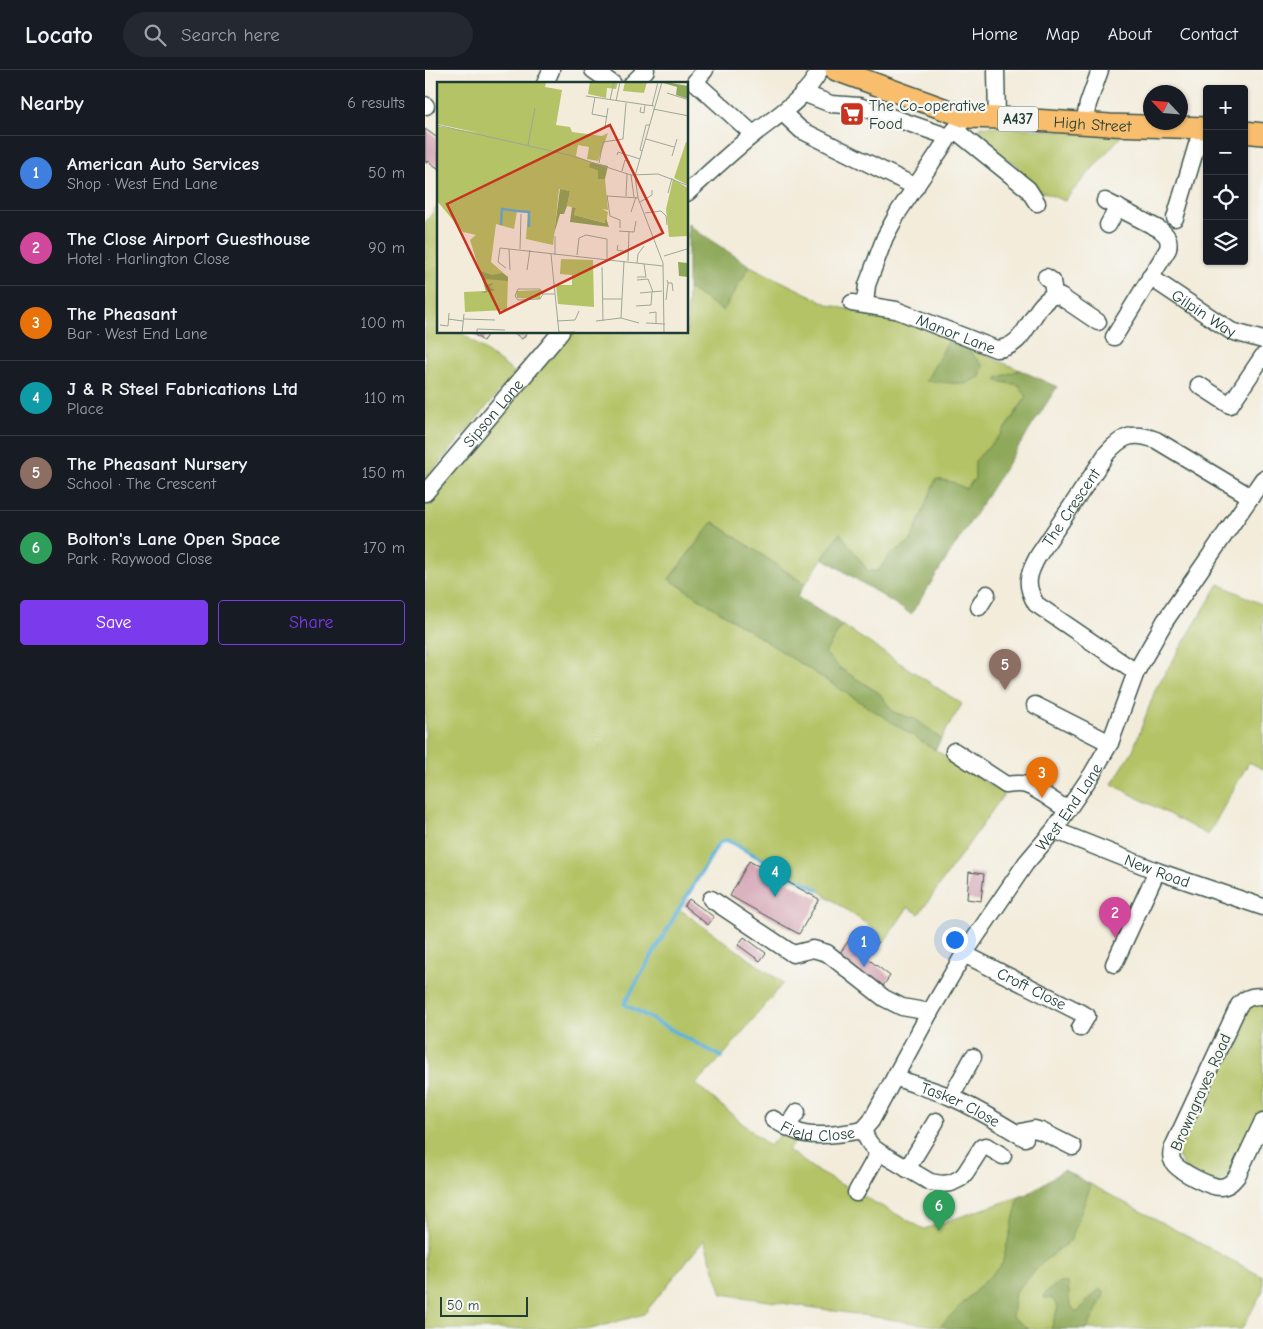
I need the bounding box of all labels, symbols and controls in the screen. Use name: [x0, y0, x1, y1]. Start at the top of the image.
search box: [123, 12, 473, 57]
text: Locato: [25, 21, 93, 49]
icon: search: [141, 21, 169, 49]
text: Search here: [181, 24, 280, 46]
text: Home: [971, 24, 1018, 45]
text: Map: [1046, 24, 1080, 45]
text: About: [1108, 24, 1152, 45]
text: Contact: [1180, 24, 1238, 45]
inset map: [437, 82, 689, 334]
north arrow: [1143, 85, 1188, 130]
map controls: [1203, 85, 1248, 265]
button: +: [1203, 85, 1248, 130]
text: Nearby: [20, 91, 84, 115]
text: 6 results: [347, 94, 405, 112]
place label: The Co-operative Food: [869, 97, 986, 133]
supermarket icon: The Co-operative Food: [839, 101, 865, 127]
road number: A437: [998, 106, 1038, 132]
street label: High Street: [1053, 113, 1132, 136]
button: −: [1203, 130, 1248, 175]
text: American Auto Services: [67, 153, 259, 175]
text: 1: [33, 164, 39, 182]
text: 50 m: [368, 164, 405, 182]
text: Shop · West End Lane: [67, 175, 217, 193]
button: locate: [1203, 175, 1248, 220]
button: layers: [1203, 220, 1248, 265]
text: The Close Airport Guesthouse: [67, 228, 310, 250]
text: 2: [32, 239, 40, 257]
text: 90 m: [368, 239, 405, 257]
text: Hotel · Harlington Close: [67, 250, 230, 268]
street label: Gilpin Way: [1168, 286, 1238, 342]
text: The Pheasant: [67, 303, 177, 325]
street label: Manor Lane: [913, 311, 998, 358]
text: 3: [32, 314, 40, 332]
text: 100 m: [361, 314, 405, 332]
text: Bar · West End Lane: [67, 325, 208, 343]
street label: Sipson Lane: [460, 376, 527, 451]
text: J & R Steel Fabrications Ltd: [67, 378, 298, 400]
text: 4: [32, 389, 40, 407]
text: 110 m: [364, 389, 405, 407]
text: Place: [67, 400, 103, 418]
text: The Pheasant Nursery: [67, 453, 247, 475]
text: 5: [32, 464, 40, 482]
text: 150 m: [362, 464, 405, 482]
street label: The Crescent: [1039, 465, 1104, 550]
text: School · The Crescent: [67, 475, 216, 493]
text: Bolton's Lane Open Space: [67, 528, 280, 550]
text: 6: [32, 539, 40, 557]
text: 170 m: [363, 539, 405, 557]
text: Park · Raywood Close: [67, 550, 212, 568]
button: Save: [20, 600, 208, 645]
button: Share: [218, 600, 405, 645]
pin: 5: [989, 649, 1021, 690]
pin: 3: [1026, 757, 1058, 798]
street label: West End Lane: [1032, 760, 1106, 855]
street label: New Road: [1122, 851, 1192, 891]
pin: 4: [759, 856, 791, 897]
pin: 2: [1099, 897, 1131, 938]
pin: 1: [848, 926, 880, 967]
your location: [942, 927, 968, 953]
street label: Croft Close: [994, 964, 1069, 1014]
street label: Browngraves Road: [1167, 1031, 1235, 1154]
street label: Tasker Close: [919, 1079, 1003, 1131]
street label: Field Close: [777, 1117, 856, 1145]
pin: 6: [923, 1190, 955, 1231]
scale bar: [440, 1294, 527, 1317]
text: 50 m: [447, 1297, 479, 1314]

